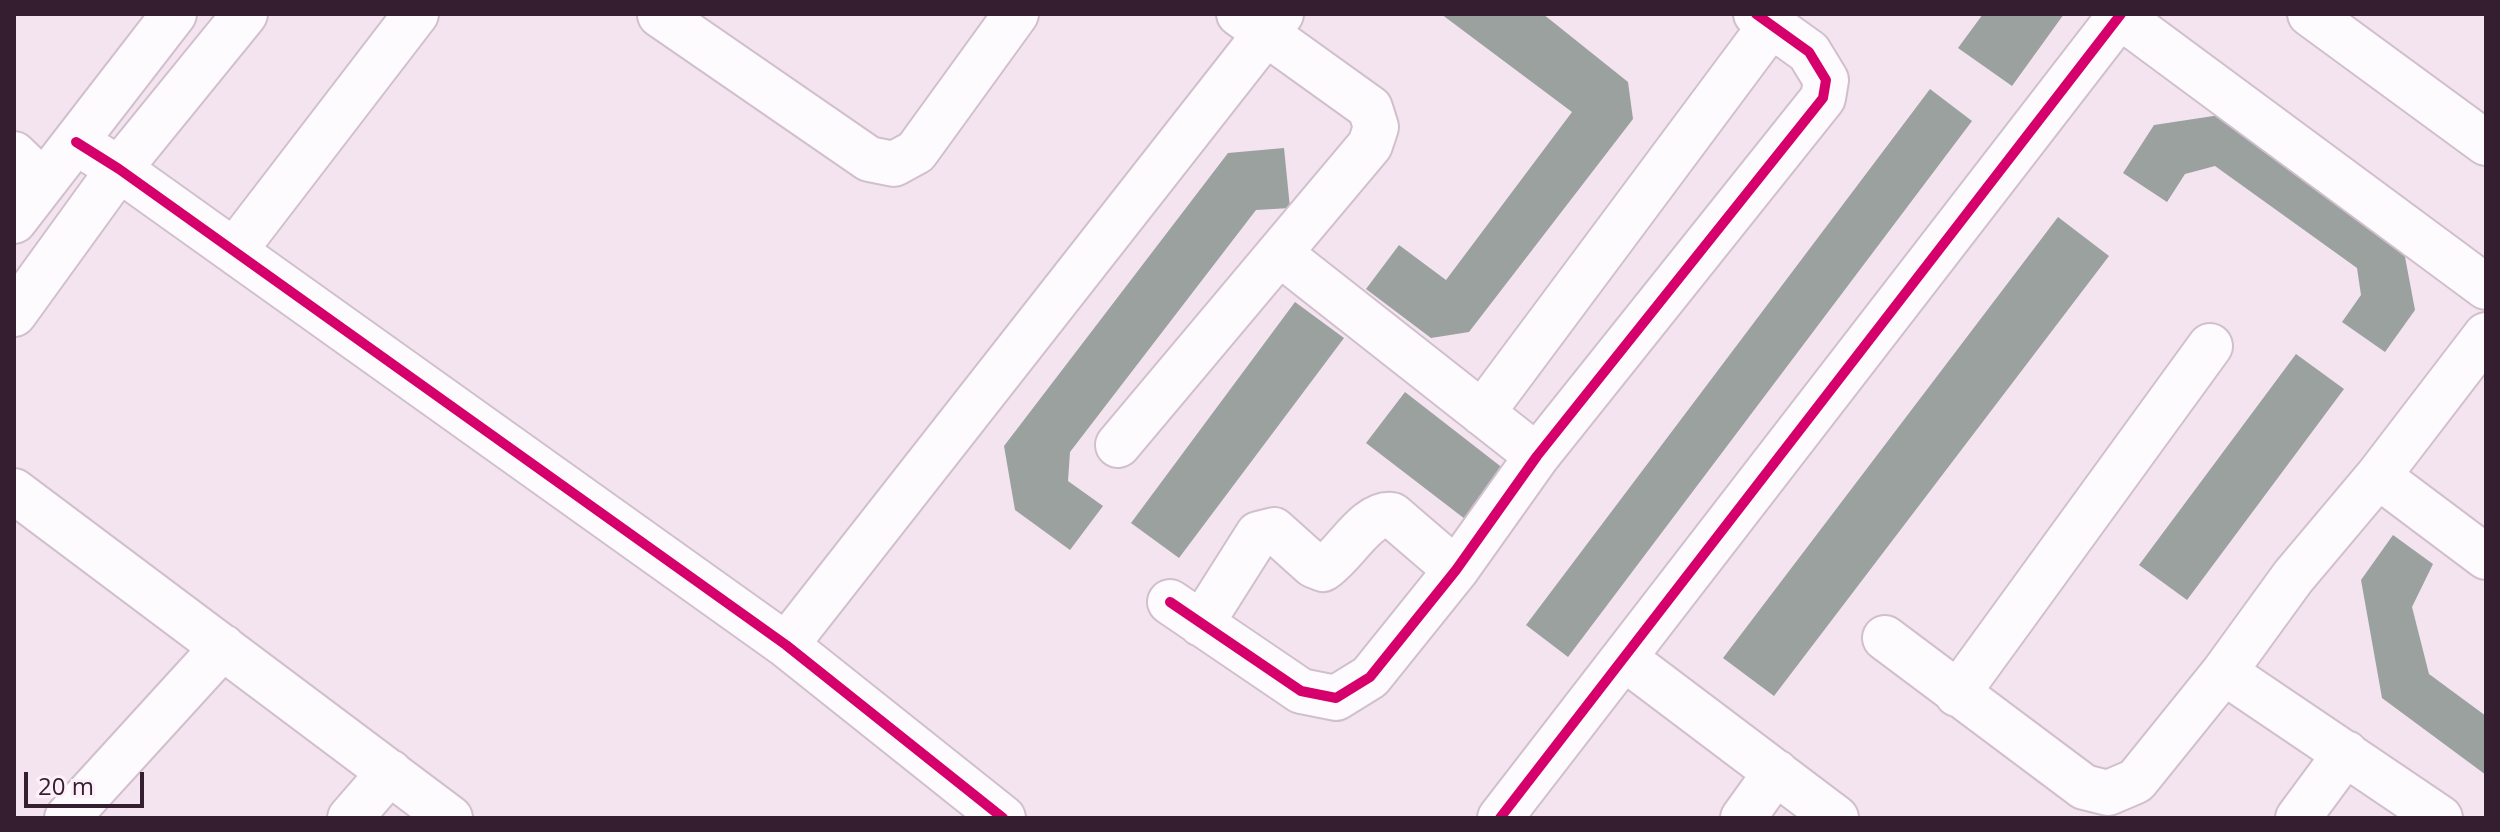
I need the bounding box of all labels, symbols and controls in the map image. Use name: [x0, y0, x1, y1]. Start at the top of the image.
scale bar: [28, 756, 148, 806]
text: 20 m: [38, 769, 94, 802]

